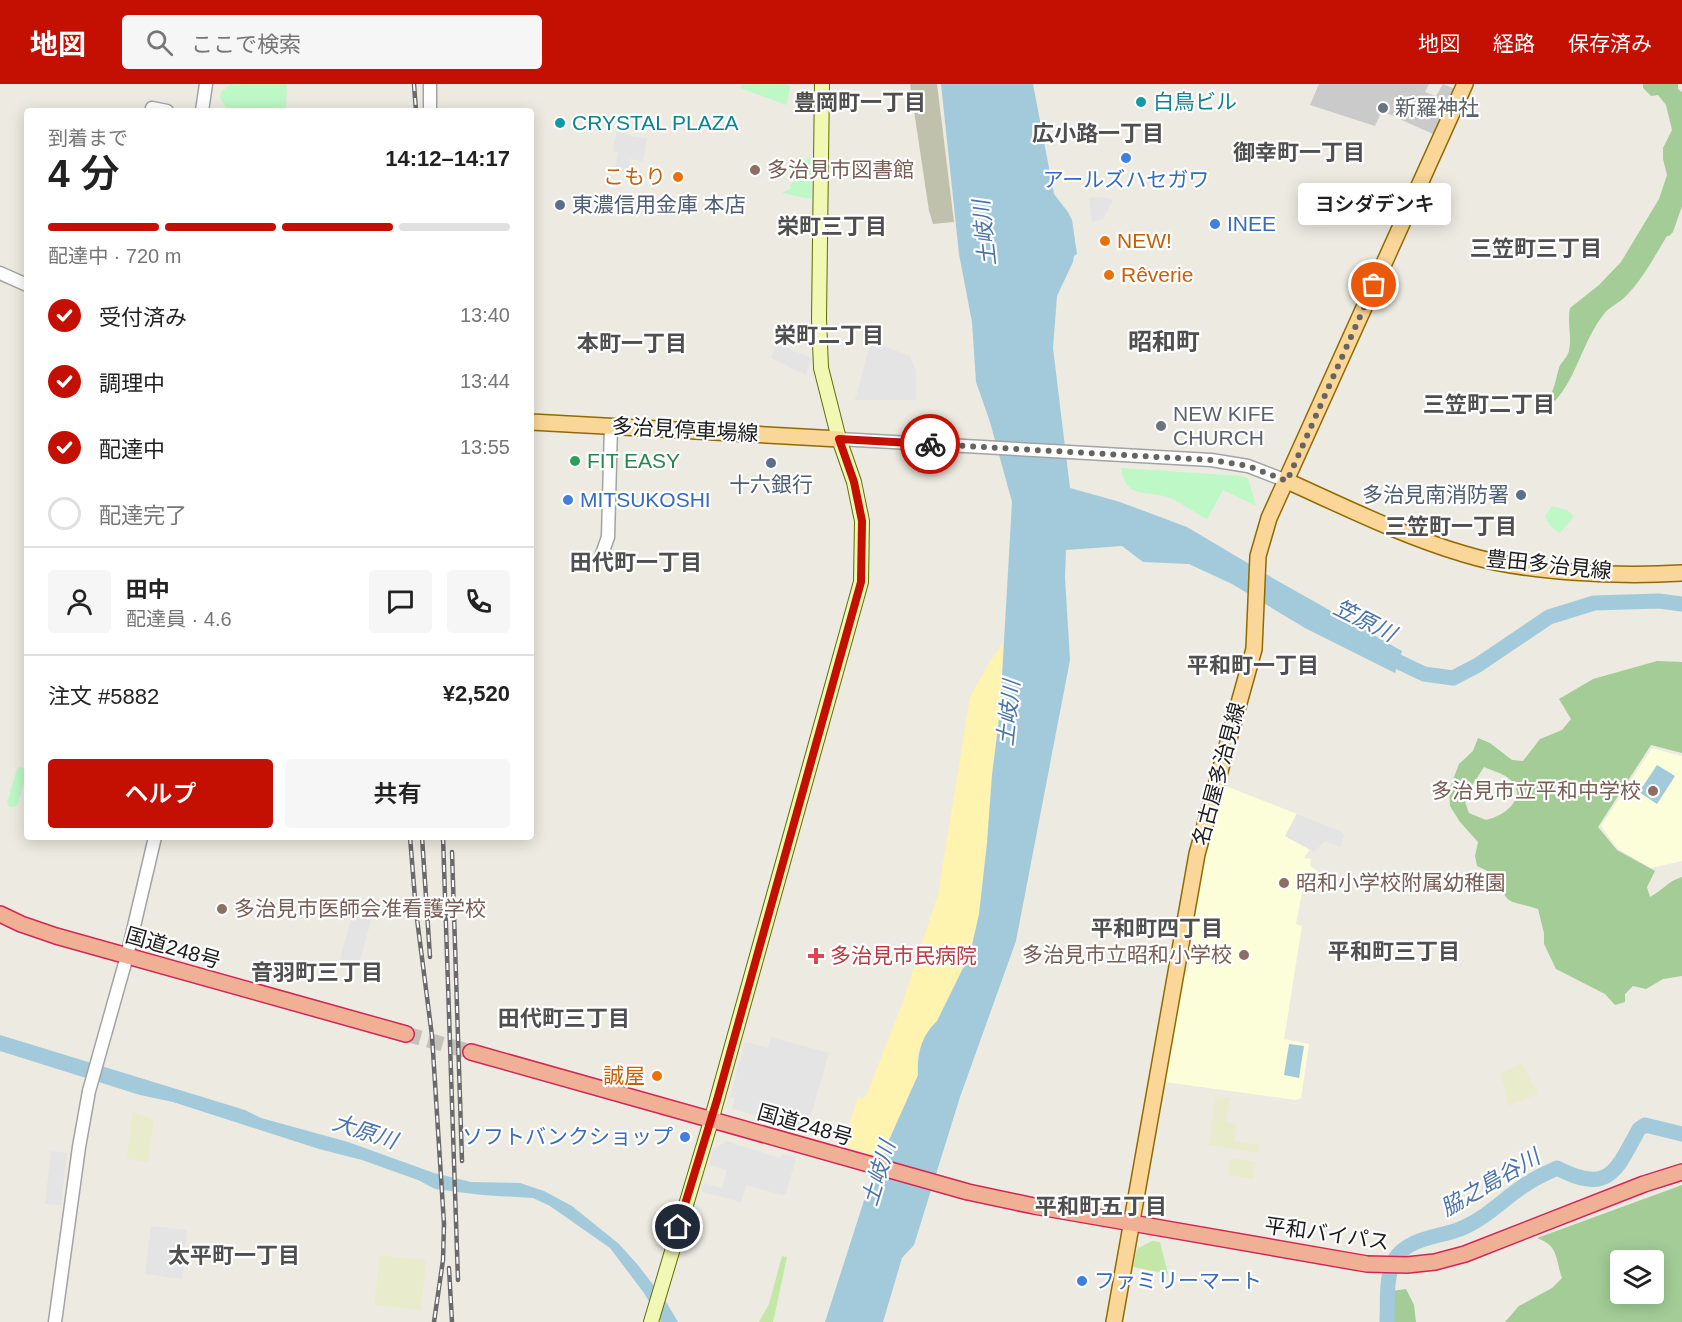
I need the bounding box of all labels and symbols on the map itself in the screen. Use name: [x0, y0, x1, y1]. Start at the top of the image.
district label: 豊岡町一丁目: [794, 90, 926, 115]
place label: 白鳥ビル: [1153, 90, 1237, 113]
marker: 白鳥ビル: [1134, 95, 1148, 109]
place label: 新羅神社: [1395, 96, 1479, 119]
marker: 新羅神社: [1376, 101, 1390, 115]
place label: CRYSTAL PLAZA: [572, 111, 739, 134]
marker: CRYSTAL PLAZA: [553, 116, 567, 130]
district label: 広小路一丁目: [1032, 121, 1164, 146]
district label: 御幸町一丁目: [1233, 140, 1365, 165]
marker: アールズハセガワ: [1119, 151, 1133, 165]
place label: 多治見市図書館: [767, 158, 914, 181]
marker: 多治見市図書館: [748, 163, 762, 177]
place label: こもり: [603, 165, 666, 188]
place label: アールズハセガワ: [1043, 168, 1209, 191]
marker: こもり: [671, 170, 685, 184]
callout: ヨシダデンキ: [1298, 183, 1450, 225]
place label: 東濃信用金庫 本店: [572, 193, 746, 216]
water label: 土岐川: [968, 197, 1000, 267]
marker: 東濃信用金庫 本店: [553, 198, 567, 212]
place label: INEE: [1227, 212, 1276, 235]
district label: 栄町三丁目: [777, 214, 887, 239]
marker: INEE: [1208, 217, 1222, 231]
place label: NEW!: [1117, 229, 1172, 252]
marker: NEW!: [1098, 234, 1112, 248]
district label: 三笠町三丁目: [1470, 236, 1602, 261]
pin: [1348, 259, 1399, 310]
place label: Rêverie: [1121, 263, 1193, 286]
marker: Rêverie: [1102, 268, 1116, 282]
district label: 栄町二丁目: [774, 323, 884, 348]
district label: 昭和町: [1128, 328, 1200, 355]
district label: 本町一丁目: [577, 331, 687, 356]
district label: 三笠町二丁目: [1423, 392, 1555, 417]
place label: NEW KIFE CHURCH: [1173, 402, 1275, 449]
street label: 多治見停車場線: [611, 414, 759, 445]
courier: [900, 414, 960, 474]
marker: NEW KIFE CHURCH: [1154, 419, 1168, 433]
place label: FIT EASY: [587, 449, 680, 472]
marker: FIT EASY: [568, 454, 582, 468]
marker: 十六銀行: [764, 456, 778, 470]
place label: 十六銀行: [729, 473, 813, 496]
place label: 多治見南消防署: [1362, 483, 1509, 506]
place label: MITSUKOSHI: [580, 488, 711, 511]
marker: 多治見南消防署: [1514, 488, 1528, 502]
marker: MITSUKOSHI: [561, 493, 575, 507]
district label: 三笠町一丁目: [1385, 514, 1517, 539]
street label: 豊田多治見線: [1485, 546, 1613, 583]
district label: 田代町一丁目: [570, 550, 702, 575]
water label: 笠原川: [1330, 594, 1402, 647]
district label: 平和町一丁目: [1187, 653, 1319, 678]
water label: 土岐川: [993, 677, 1025, 747]
street label: 名古屋多治見線: [1188, 700, 1249, 848]
place label: 多治見市立平和中学校: [1431, 779, 1641, 802]
marker: 多治見市立平和中学校: [1646, 784, 1660, 798]
place label: 昭和小学校附属幼稚園: [1296, 871, 1506, 894]
marker: 昭和小学校附属幼稚園: [1277, 876, 1291, 890]
place label: 多治見市医師会准看護学校: [234, 897, 486, 920]
marker: 多治見市医師会准看護学校: [215, 902, 229, 916]
district label: 平和町四丁目: [1091, 916, 1223, 941]
street label: 国道248号: [123, 923, 223, 972]
district label: 平和町三丁目: [1328, 939, 1460, 964]
place label: 多治見市立昭和小学校: [1022, 943, 1232, 966]
place label: 多治見市民病院: [830, 944, 977, 967]
marker: 多治見市民病院: [807, 947, 825, 965]
marker: 多治見市立昭和小学校: [1237, 948, 1251, 962]
district label: 音羽町三丁目: [251, 960, 383, 985]
district label: 田代町三丁目: [498, 1006, 630, 1031]
place label: 誠屋: [603, 1064, 645, 1087]
marker: 誠屋: [650, 1069, 664, 1083]
street label: 国道248号: [755, 1100, 855, 1149]
water label: 大原川: [330, 1109, 402, 1154]
place label: ソフトバンクショップ: [462, 1125, 673, 1148]
marker: ソフトバンクショップ: [678, 1130, 692, 1144]
water label: 土岐川: [857, 1136, 901, 1208]
water label: 脇之島谷川: [1436, 1143, 1546, 1221]
district label: 平和町五丁目: [1035, 1194, 1167, 1219]
pin: [652, 1201, 703, 1252]
street label: 平和バイパス: [1263, 1213, 1391, 1254]
district label: 太平町一丁目: [168, 1243, 300, 1268]
place label: ファミリーマート: [1094, 1269, 1262, 1292]
marker: ファミリーマート: [1075, 1274, 1089, 1288]

